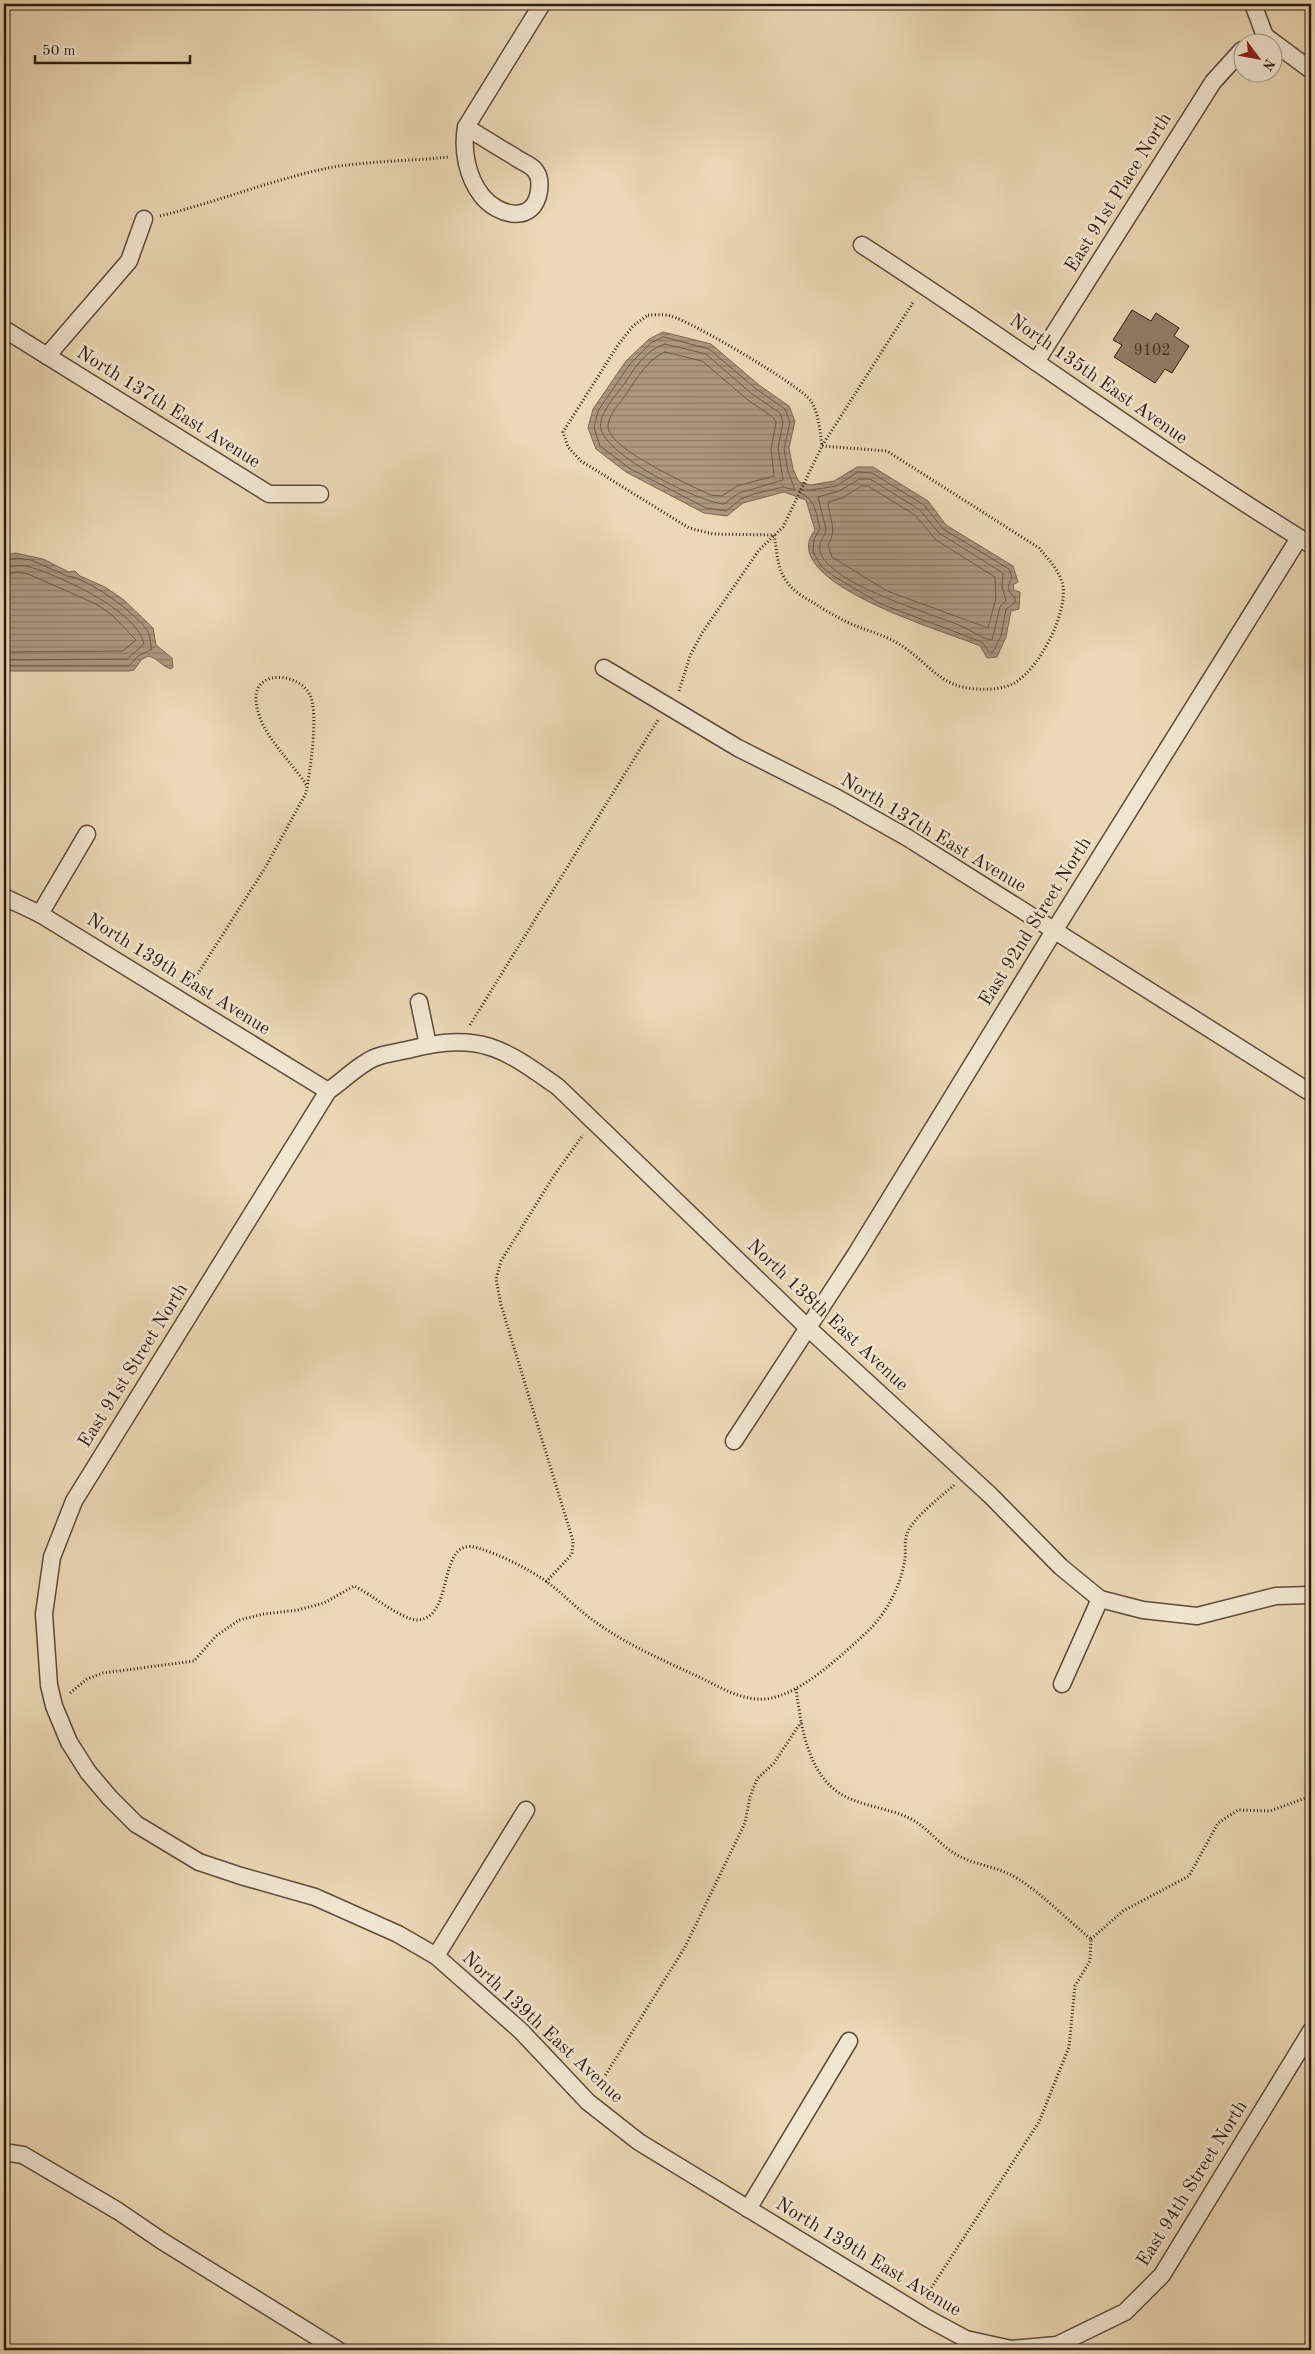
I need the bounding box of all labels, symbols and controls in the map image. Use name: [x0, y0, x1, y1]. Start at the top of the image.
scale bar: [35, 32, 190, 64]
north arrow: [1232, 32, 1282, 82]
text: 50 m: [42, 44, 76, 59]
text: N: [1259, 56, 1277, 73]
street label: East 91st Place North: [1062, 110, 1176, 276]
street label: North 135th East Avenue: [1005, 311, 1191, 449]
house number: 9102: [1133, 343, 1171, 359]
street label: North 137th East Avenue: [73, 344, 263, 472]
street label: North 137th East Avenue: [837, 771, 1029, 897]
street label: East 92nd Street North: [976, 834, 1096, 1010]
street label: North 139th East Avenue: [83, 911, 273, 1039]
street label: North 138th East Avenue: [743, 1237, 911, 1395]
street label: East 91st Street North: [76, 1281, 192, 1451]
street label: North 139th East Avenue: [458, 1949, 626, 2107]
street label: East 94th Street North: [1134, 2098, 1252, 2270]
street label: North 139th East Avenue: [772, 2195, 964, 2321]

